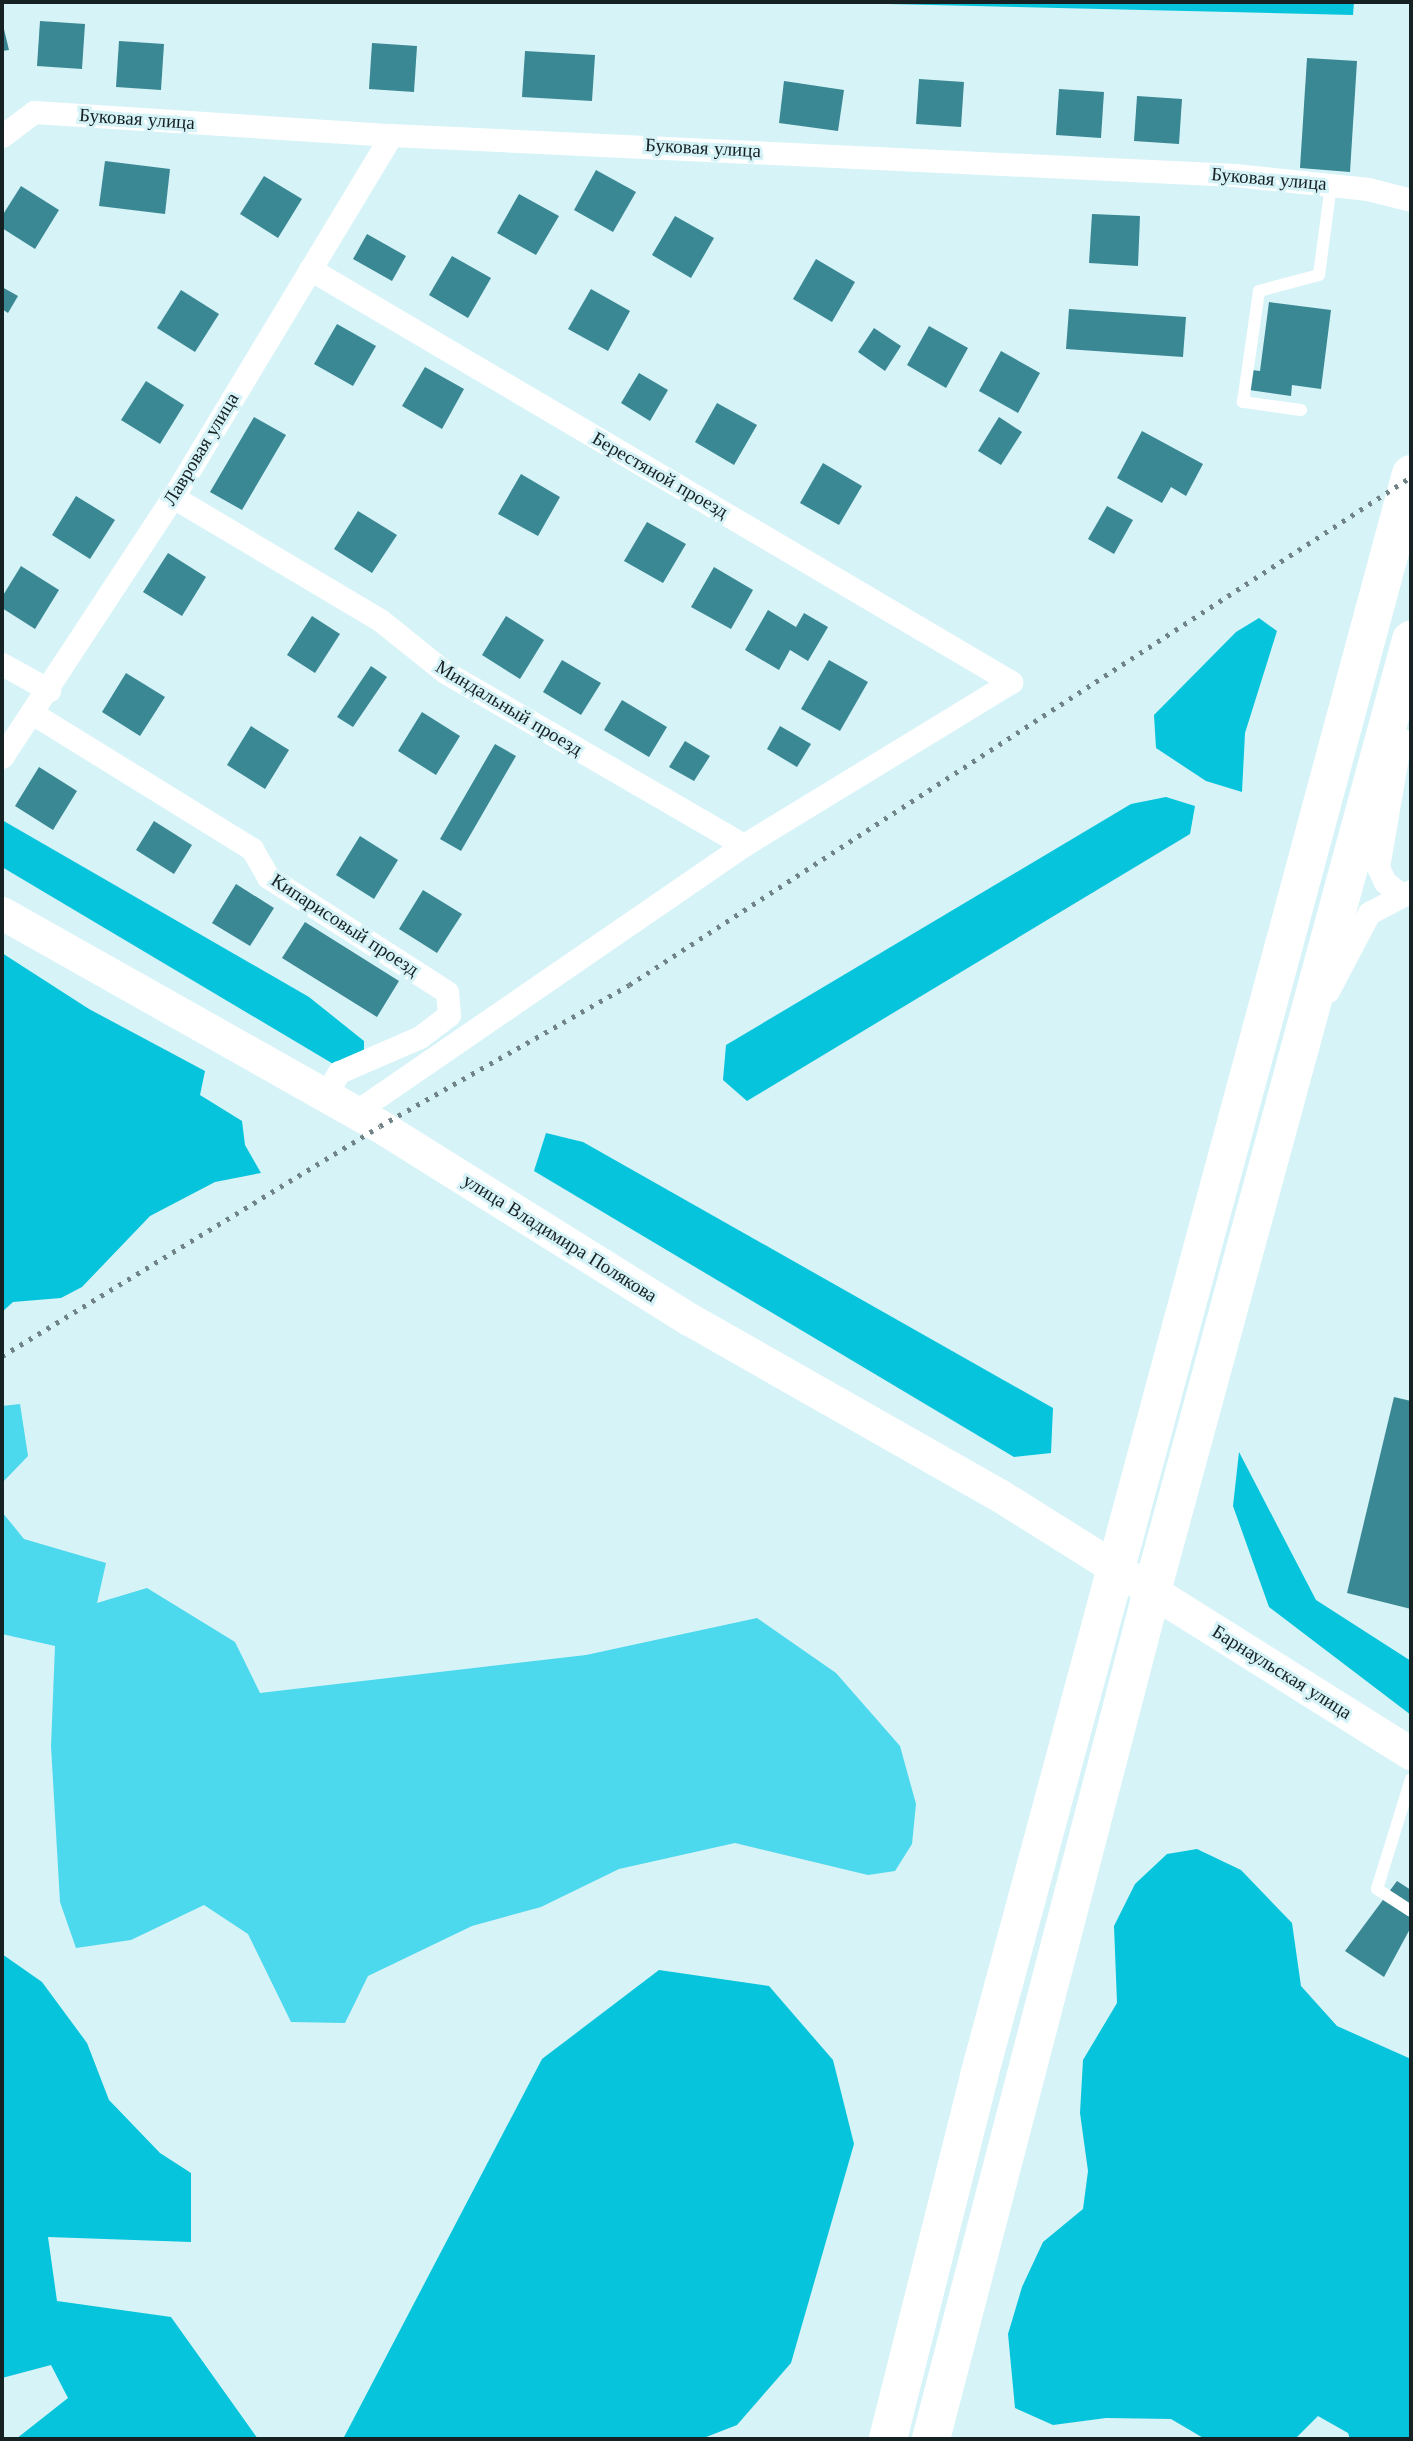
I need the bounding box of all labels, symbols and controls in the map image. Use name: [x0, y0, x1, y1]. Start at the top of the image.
street label: Буковая улица: [78, 104, 196, 134]
street label: Буковая улица: [645, 134, 761, 162]
street label: Буковая улица: [1210, 163, 1328, 195]
street label: Лавровая улица: [158, 388, 244, 510]
street label: Берестяной проезд: [588, 427, 732, 523]
street label: Миндальный проезд: [432, 655, 586, 761]
street label: Кипарисовый проезд: [267, 869, 423, 981]
street label: улица Владимира Полякова: [459, 1169, 661, 1307]
street label: Барнаульская улица: [1208, 1620, 1356, 1724]

